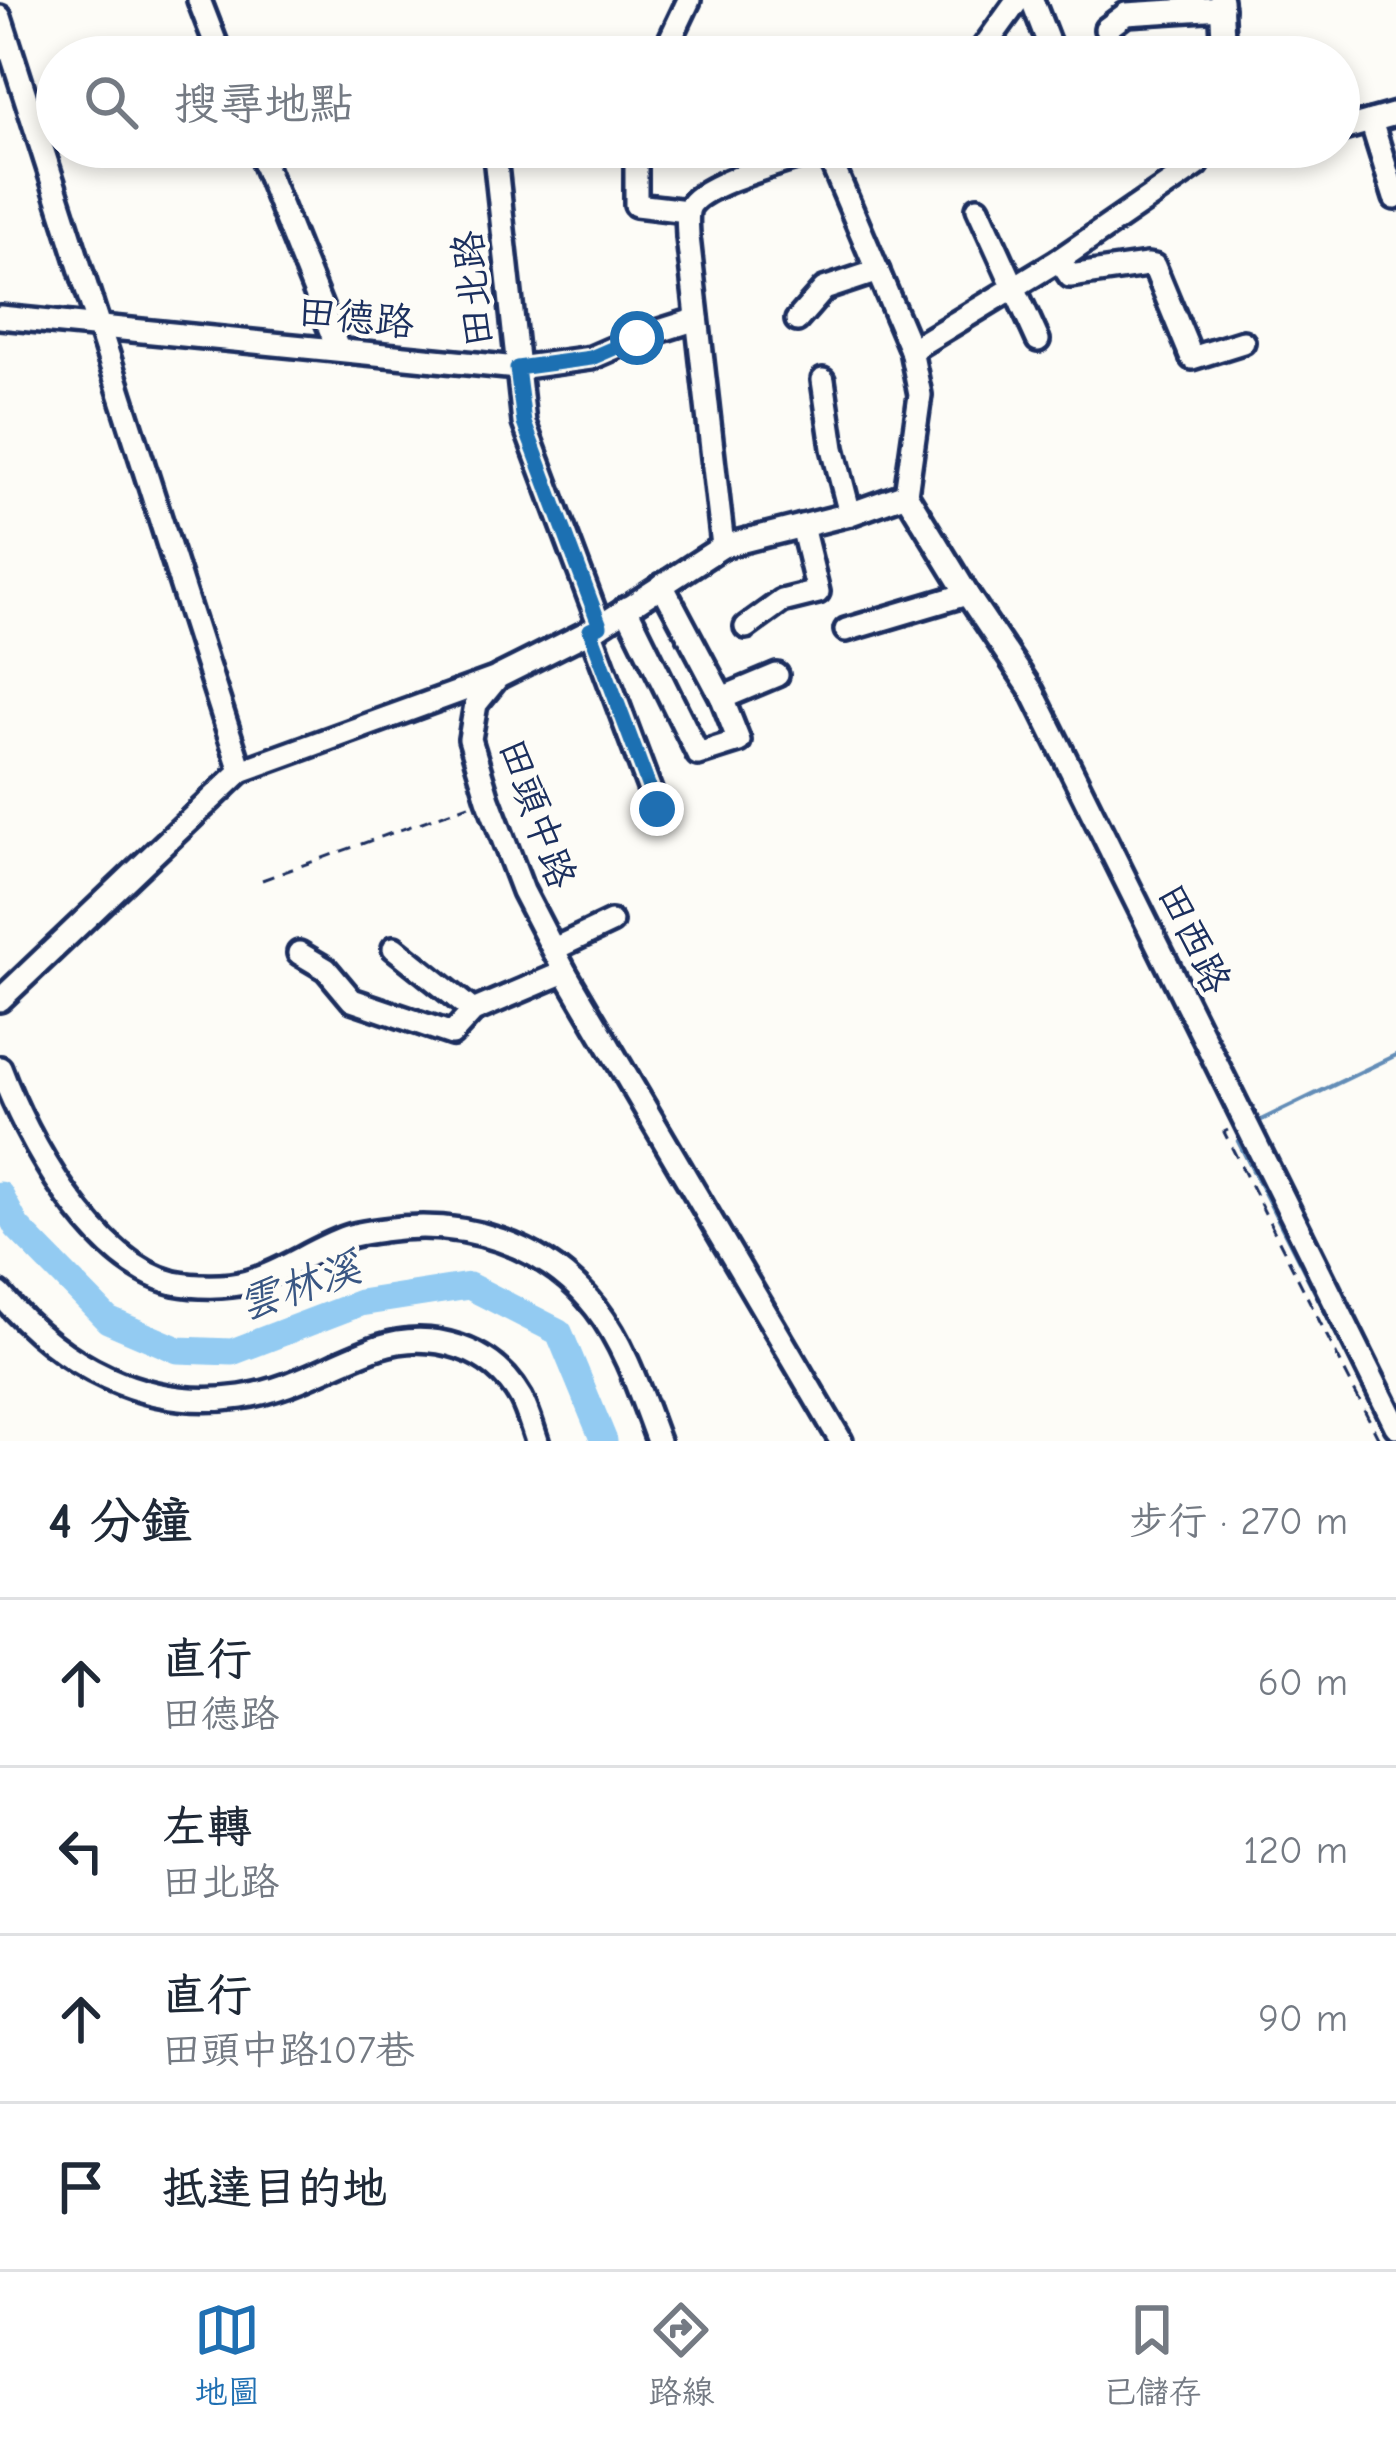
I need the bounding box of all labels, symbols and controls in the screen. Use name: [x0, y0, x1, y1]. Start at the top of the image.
search box: [36, 36, 1360, 168]
icon: search: [78, 69, 144, 135]
text: 搜尋地點: [174, 78, 354, 130]
street label: 田北路: [445, 228, 502, 349]
street label: 田德路: [295, 289, 416, 346]
route start: [610, 311, 664, 365]
street label: 田頭中路: [489, 733, 584, 895]
route end: [630, 782, 684, 836]
street label: 田西路: [1148, 876, 1240, 1001]
water label: 雲林溪: [232, 1242, 369, 1330]
text: 4 分鐘: [48, 1492, 192, 1551]
text: 步行 · 270 m: [1129, 1499, 1348, 1544]
text: 直行: [162, 1633, 252, 1685]
icon: ahead: [48, 1650, 114, 1716]
text: 60 m: [1258, 1660, 1348, 1705]
text: 田德路: [162, 1692, 279, 1737]
text: 左轉: [162, 1801, 252, 1853]
icon: left: [48, 1818, 114, 1884]
text: 120 m: [1243, 1828, 1348, 1873]
text: 田北路: [162, 1860, 279, 1905]
text: 直行: [162, 1969, 252, 2021]
icon: ahead: [48, 1986, 114, 2052]
text: 90 m: [1258, 1996, 1348, 2041]
text: 田頭中路107巷: [162, 2028, 415, 2073]
icon: arrive: [48, 2154, 114, 2220]
text: 抵達目的地: [162, 2162, 387, 2214]
tab: 地圖: [194, 2297, 260, 2412]
tab: 路線: [648, 2297, 714, 2412]
tab: 已儲存: [1103, 2297, 1202, 2412]

